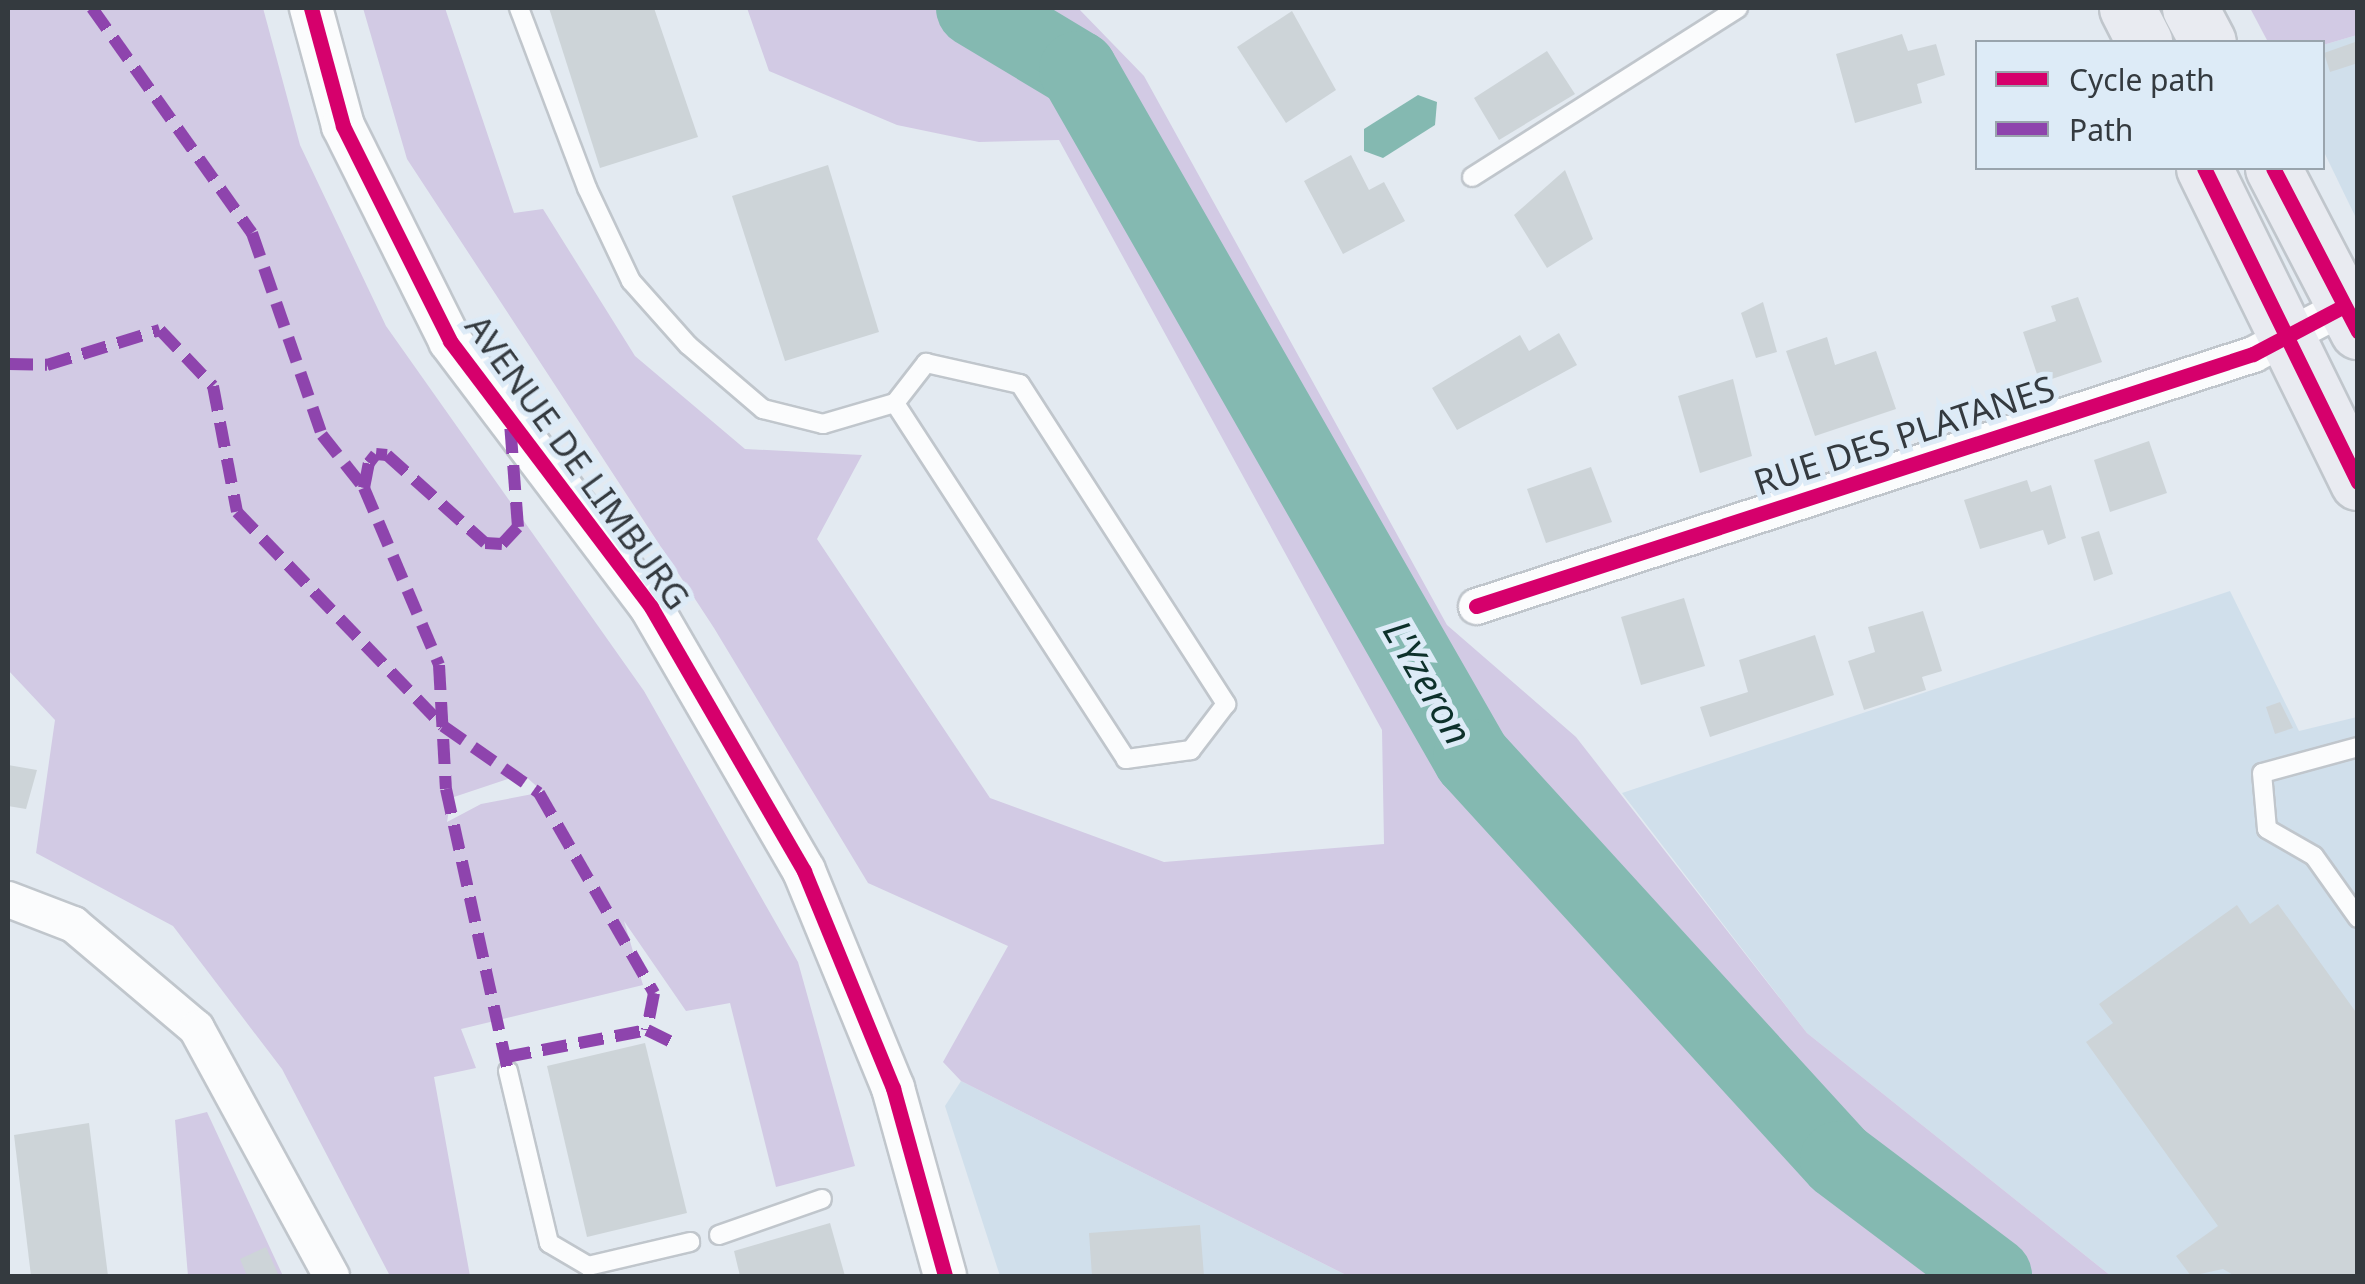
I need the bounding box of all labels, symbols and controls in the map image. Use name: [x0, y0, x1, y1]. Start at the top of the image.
legend: [1975, 40, 2325, 170]
text: Cycle path: [2069, 59, 2215, 100]
text: Path: [2069, 109, 2133, 150]
street label: AVENUE DE LIMBURG: [457, 307, 699, 617]
street label: RUE DES PLATANES: [1749, 367, 2059, 503]
water label: L'Yzeron: [1374, 612, 1482, 752]

